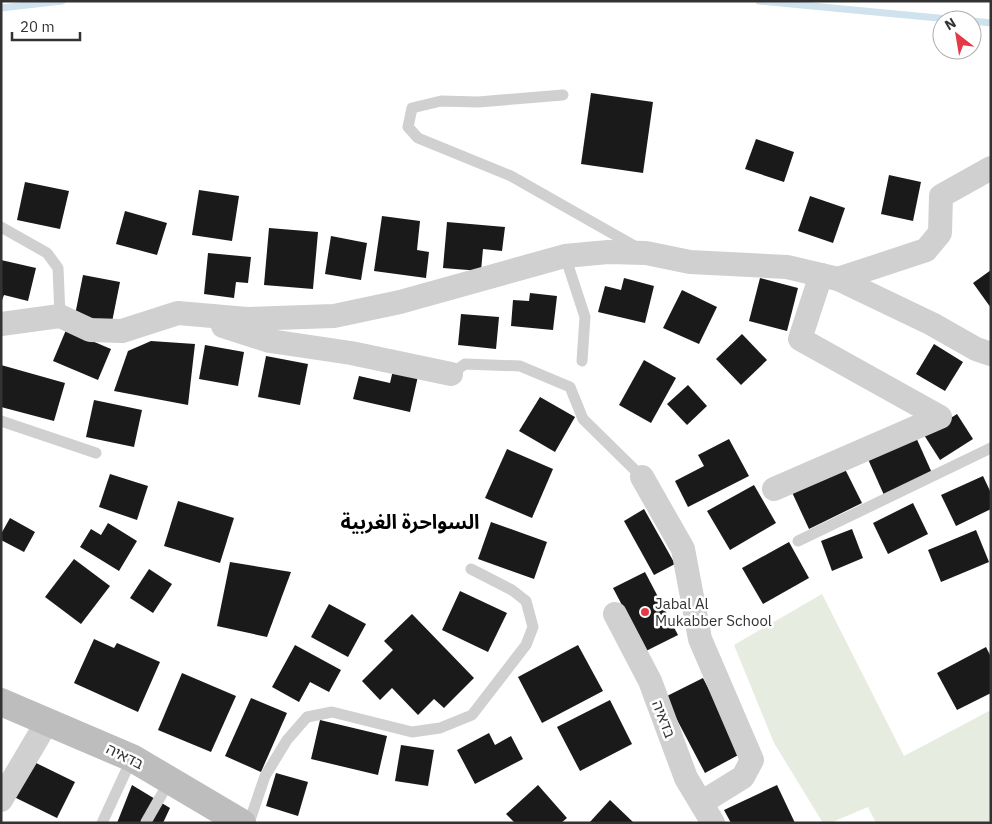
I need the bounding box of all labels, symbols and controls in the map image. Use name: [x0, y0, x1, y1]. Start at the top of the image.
scale bar: [12, 10, 80, 42]
north arrow: [932, 10, 982, 60]
text: N: [941, 14, 959, 34]
text: 20 m: [20, 17, 55, 36]
district label: السواحرة الغربية: [340, 508, 480, 535]
place label: Jabal Al Mukabber School: [655, 594, 772, 630]
marker: Jabal Al Mukabber School: [639, 606, 651, 618]
street label: בדאיה: [648, 697, 680, 741]
street label: בדאיה: [103, 739, 147, 773]

